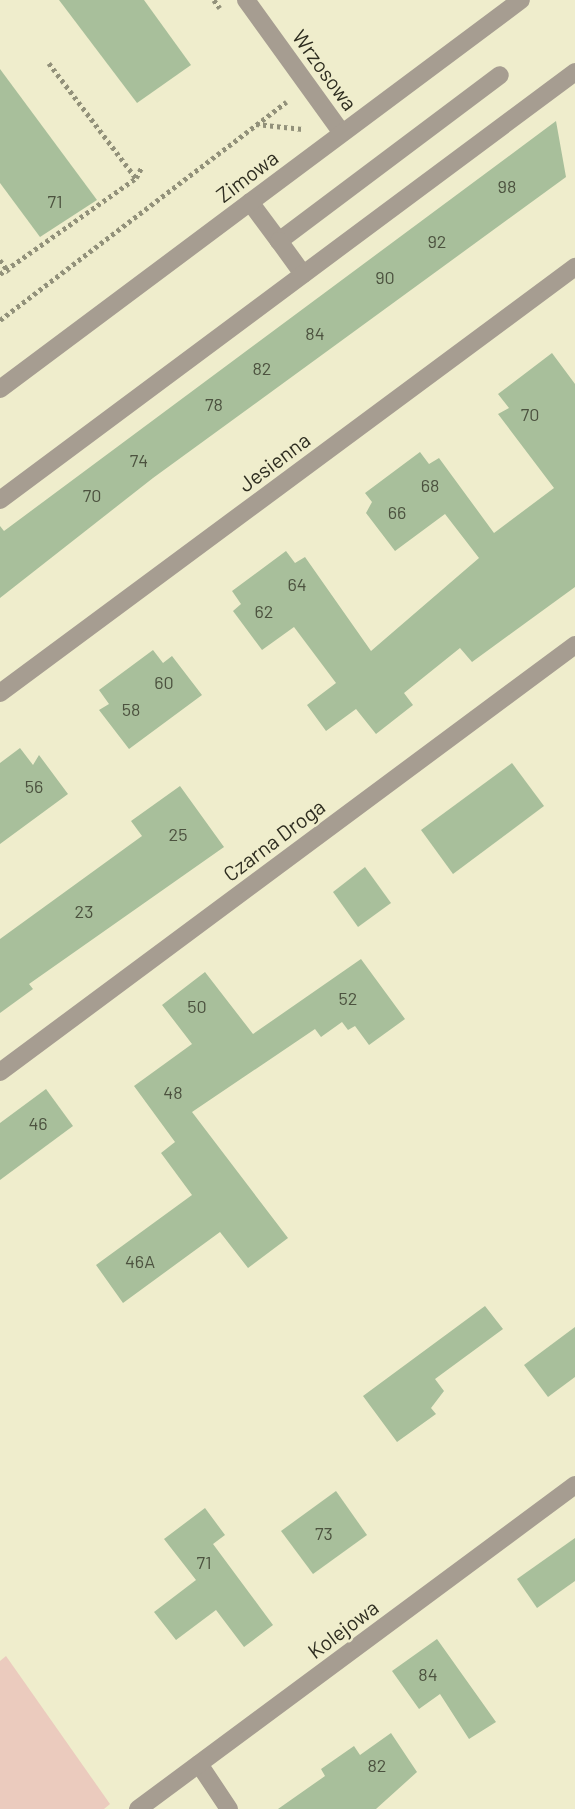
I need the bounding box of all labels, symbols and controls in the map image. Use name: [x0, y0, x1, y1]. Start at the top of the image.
street label: Wrzosowa: [287, 25, 363, 115]
street label: Zimowa: [211, 145, 283, 207]
house number: 98: [498, 175, 516, 197]
house number: 71: [48, 190, 62, 212]
house number: 92: [427, 230, 447, 252]
house number: 90: [375, 266, 395, 288]
house number: 84: [305, 322, 325, 344]
house number: 82: [252, 357, 272, 379]
house number: 78: [205, 393, 223, 415]
house number: 70: [521, 403, 539, 425]
street label: Jesienna: [233, 427, 315, 497]
house number: 74: [130, 449, 148, 471]
house number: 68: [421, 474, 439, 496]
house number: 70: [83, 484, 101, 506]
house number: 66: [388, 501, 406, 523]
house number: 64: [287, 573, 307, 595]
house number: 62: [255, 600, 273, 622]
house number: 60: [154, 671, 174, 693]
house number: 58: [122, 698, 140, 720]
house number: 56: [25, 775, 43, 797]
street label: Czarna Droga: [218, 794, 330, 886]
house number: 25: [169, 823, 187, 845]
house number: 23: [75, 900, 93, 922]
house number: 52: [339, 987, 357, 1009]
house number: 50: [187, 995, 207, 1017]
house number: 48: [163, 1081, 183, 1103]
house number: 46: [28, 1112, 48, 1134]
house number: 46A: [125, 1250, 155, 1272]
house number: 73: [315, 1522, 333, 1544]
house number: 71: [197, 1551, 211, 1573]
street label: Kolejowa: [303, 1594, 383, 1664]
house number: 84: [418, 1663, 438, 1685]
house number: 82: [367, 1754, 387, 1776]

